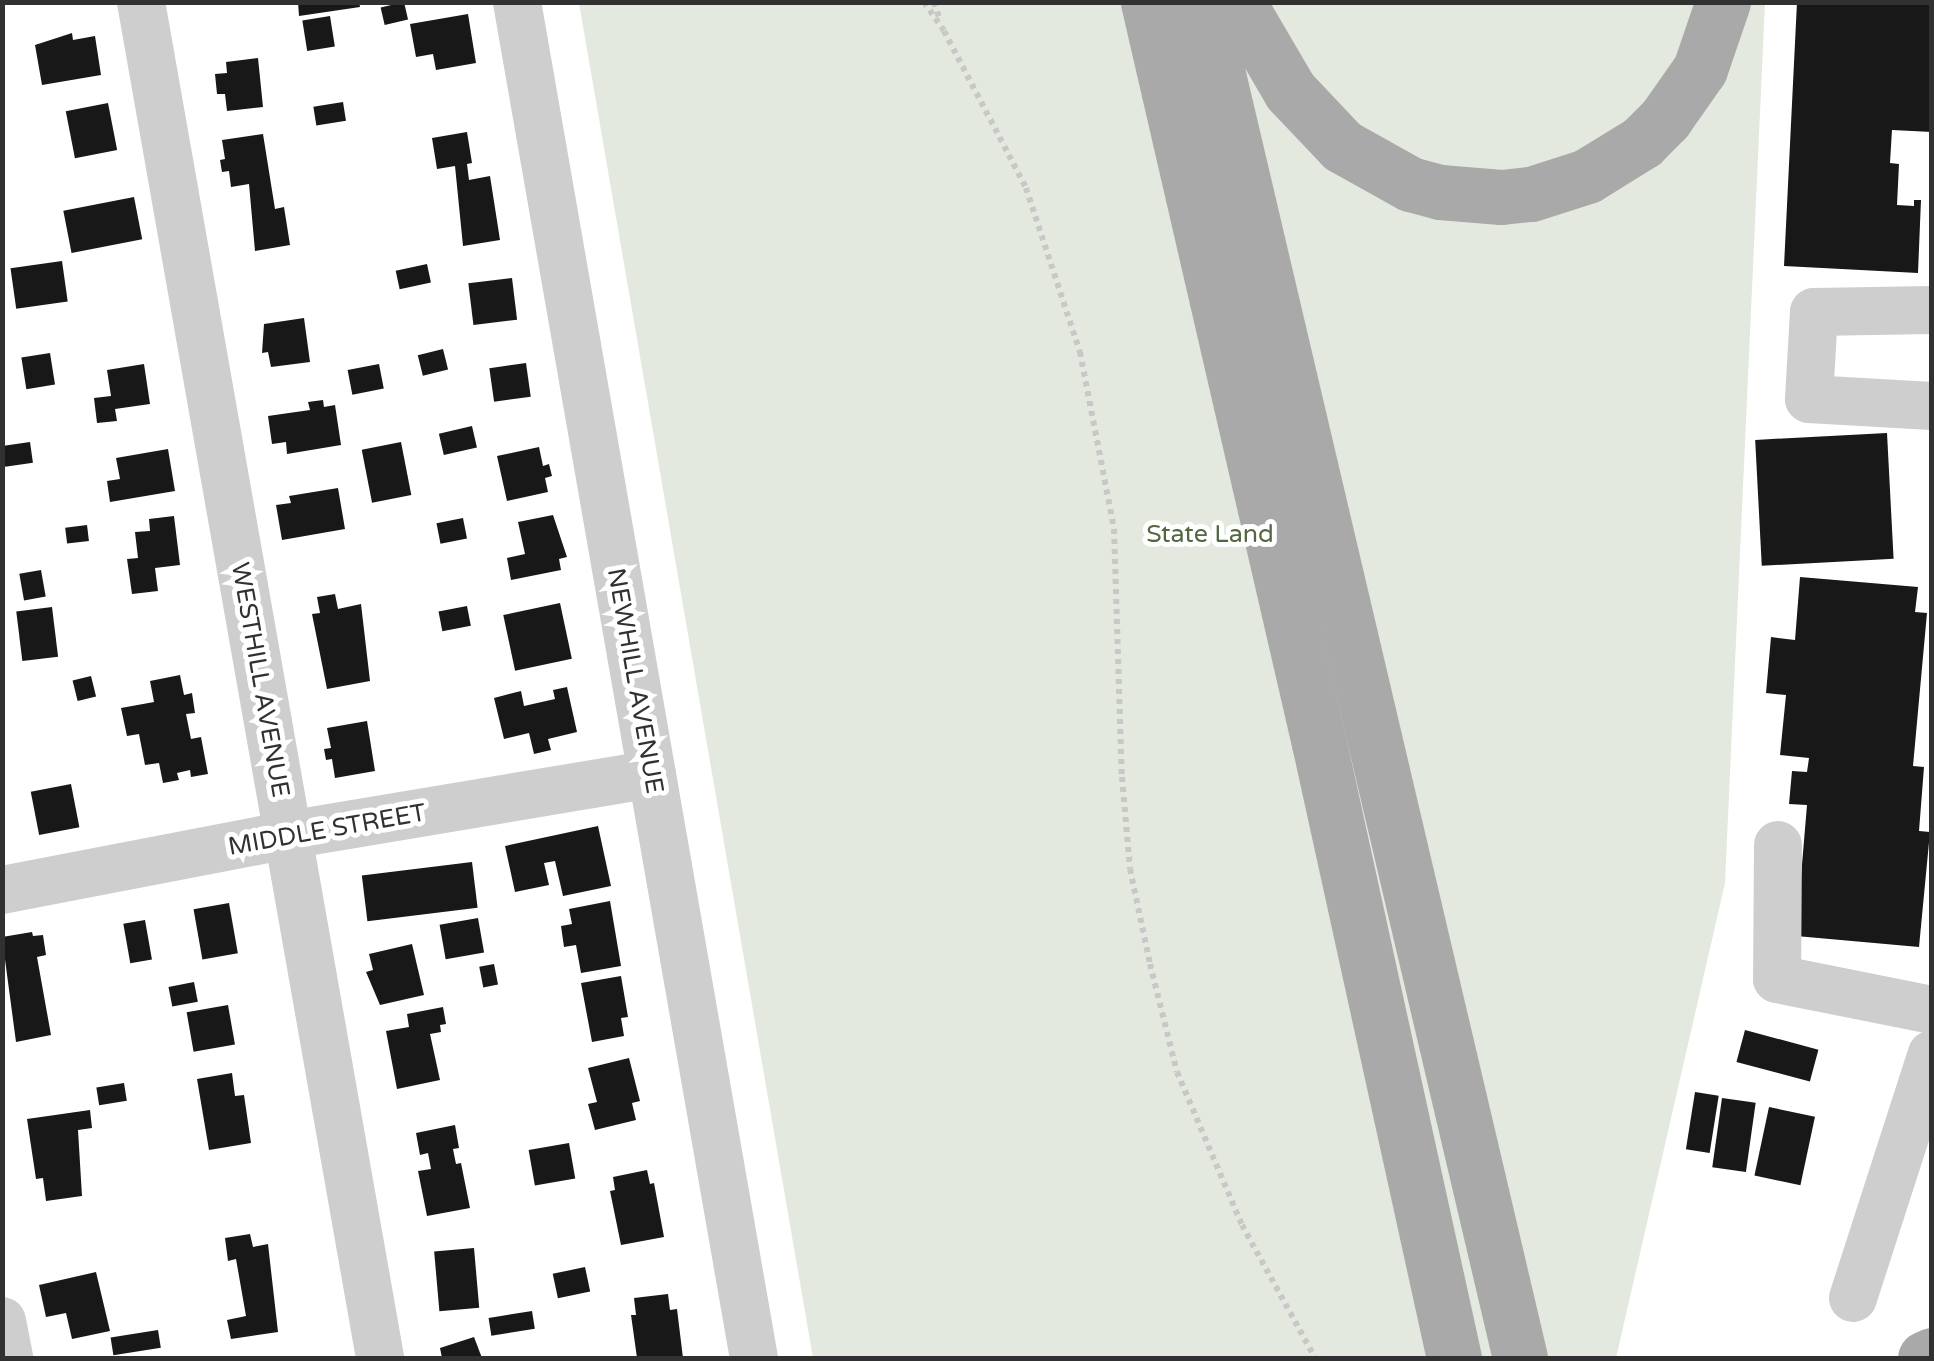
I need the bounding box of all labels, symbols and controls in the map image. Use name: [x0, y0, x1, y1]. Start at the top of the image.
park label: State Land: [1146, 519, 1274, 549]
street label: WESTHILL AVENUE: [225, 560, 295, 800]
street label: NEWHILL AVENUE: [600, 566, 670, 796]
street label: MIDDLE STREET: [226, 798, 428, 862]

